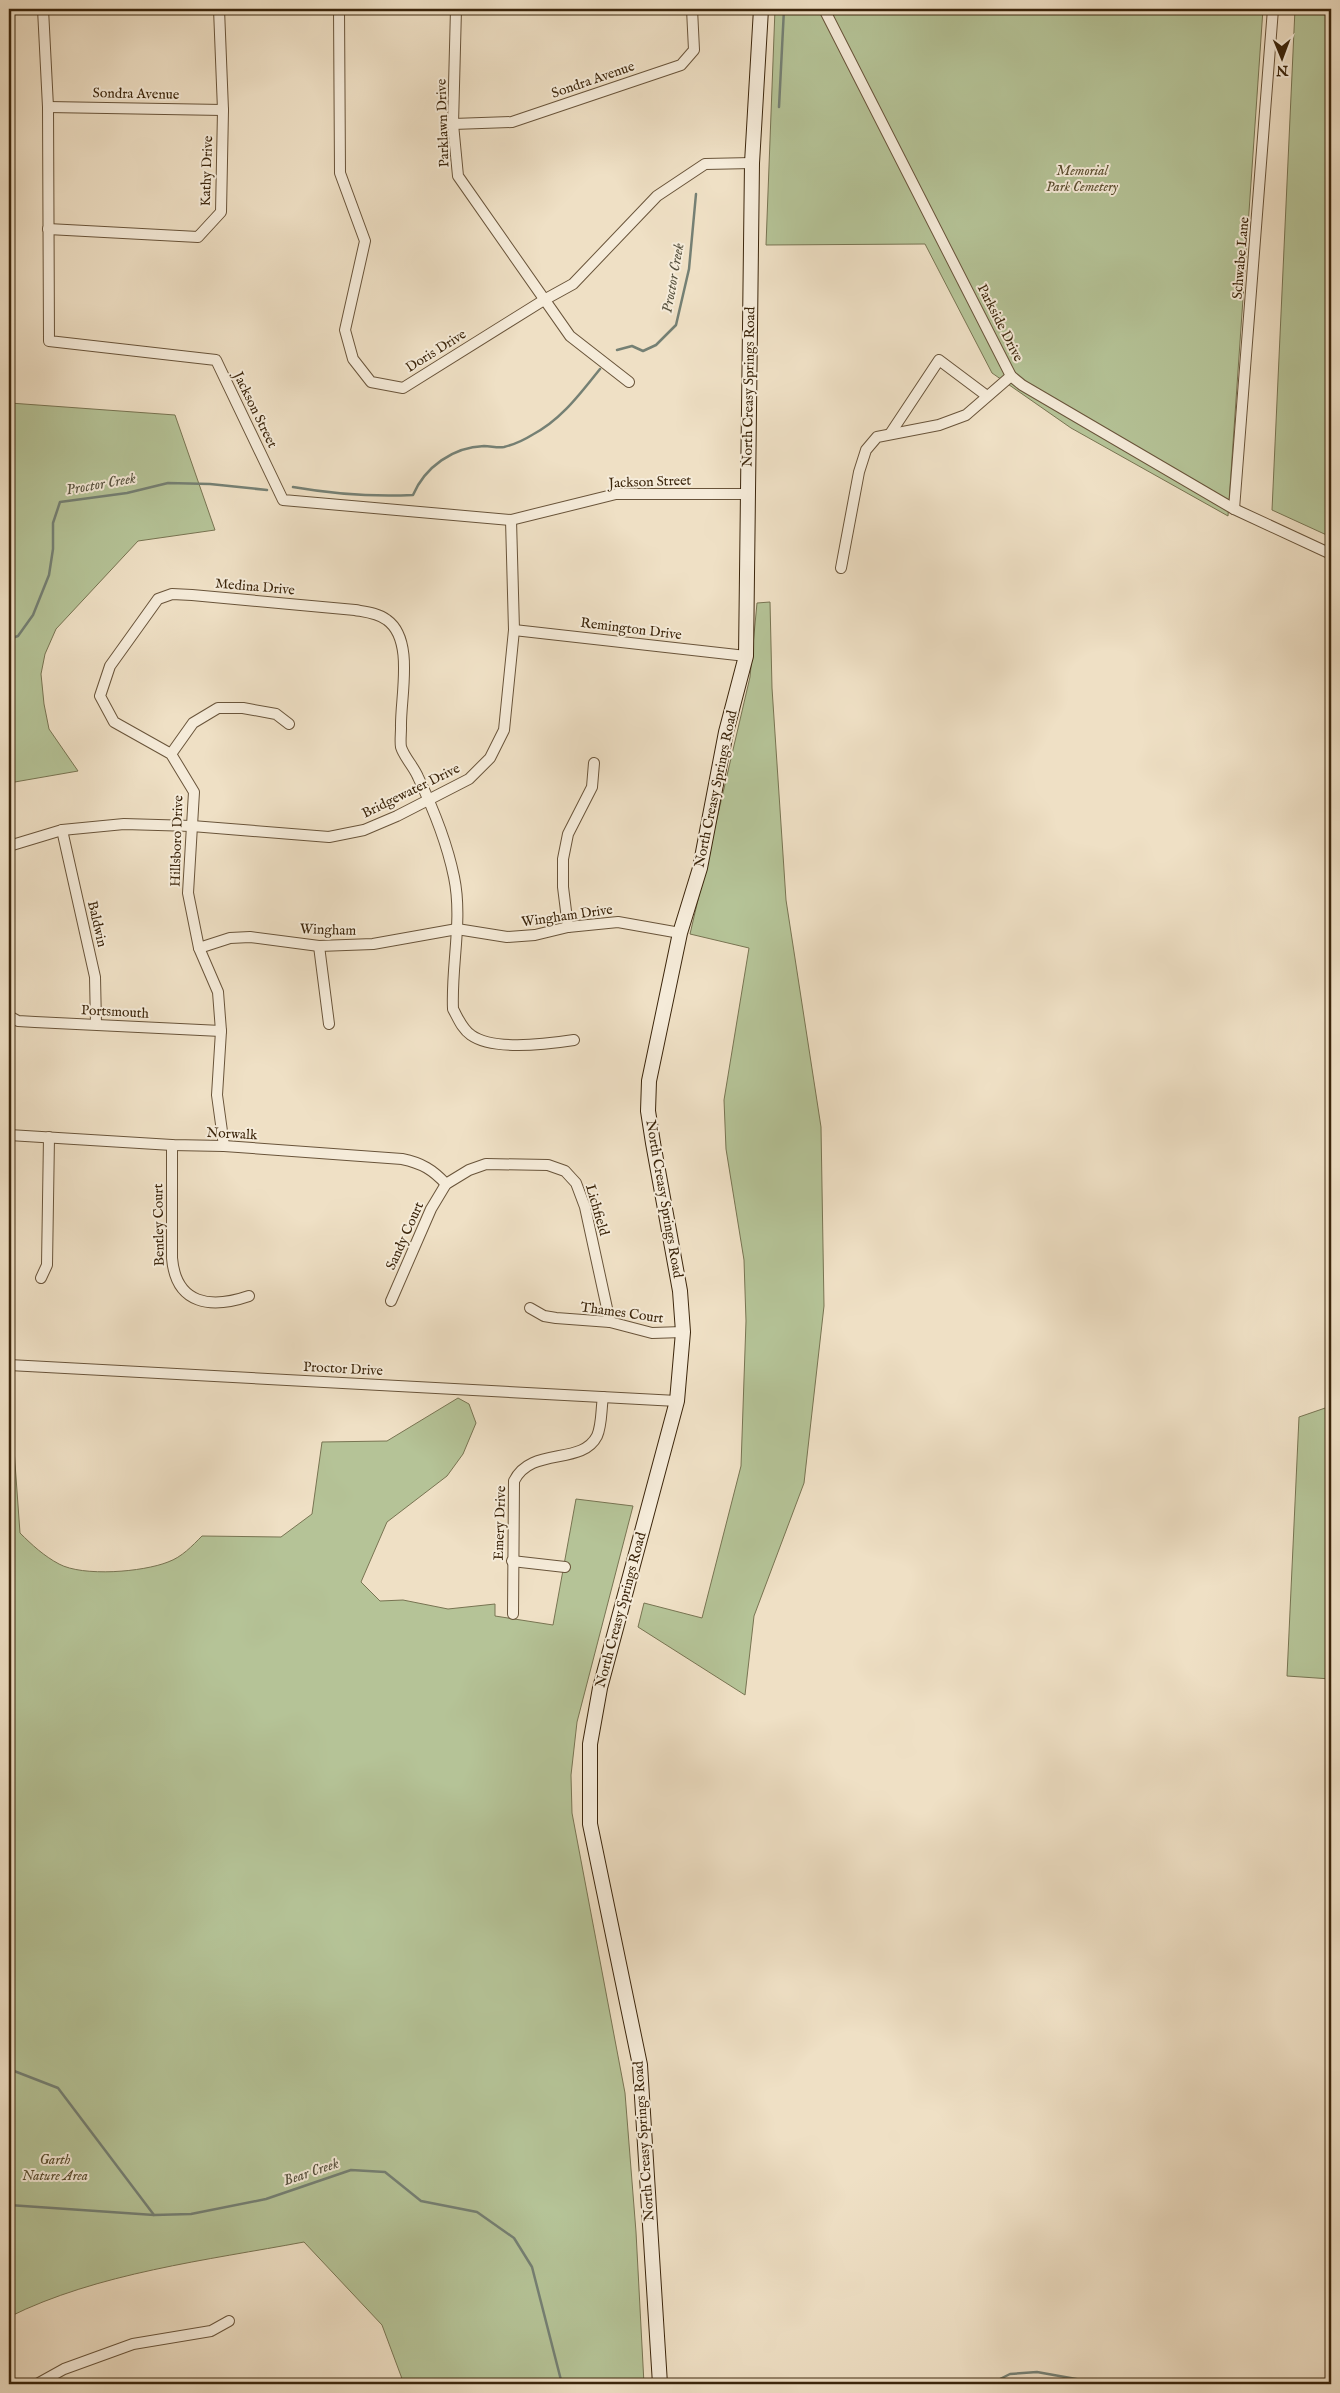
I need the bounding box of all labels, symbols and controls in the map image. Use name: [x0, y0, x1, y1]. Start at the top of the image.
north arrow: [1258, 32, 1308, 82]
street label: Sondra Avenue: [549, 57, 637, 103]
text: N: [1276, 61, 1289, 79]
street label: Parklawn Drive: [432, 78, 454, 168]
street label: Sondra Avenue: [93, 84, 180, 104]
street label: Kathy Drive: [197, 135, 217, 207]
park label: Memorial Park Cemetery: [1046, 162, 1119, 196]
street label: Schwabe Lane: [1228, 216, 1254, 300]
water label: Proctor Creek: [658, 242, 688, 314]
street label: Parkside Drive: [973, 281, 1028, 365]
street label: North Creasy Springs Road: [739, 306, 759, 467]
street label: Doris Drive: [402, 325, 470, 377]
street label: Jackson Street: [228, 367, 281, 451]
water label: Proctor Creek: [65, 469, 137, 499]
street label: Jackson Street: [606, 472, 692, 493]
street label: Medina Drive: [214, 575, 296, 599]
street label: Remington Drive: [579, 614, 683, 644]
street label: North Creasy Springs Road: [691, 708, 742, 869]
street label: Bridgewater Drive: [359, 759, 463, 823]
street label: Hillsboro Drive: [166, 794, 188, 887]
street label: Baldwin: [83, 899, 111, 949]
street label: Wingham Drive: [520, 901, 614, 931]
street label: Wingham: [299, 920, 357, 940]
street label: Portsmouth: [81, 1001, 150, 1023]
street label: North Creasy Springs Road: [641, 1118, 687, 1280]
street label: Norwalk: [206, 1124, 258, 1144]
street label: Lichfield: [581, 1182, 613, 1238]
street label: Bentley Court: [149, 1183, 169, 1267]
street label: Sandy Court: [382, 1199, 428, 1273]
street label: Thames Court: [579, 1298, 665, 1328]
street label: Proctor Drive: [303, 1358, 384, 1380]
street label: Emery Drive: [490, 1485, 510, 1561]
street label: North Creasy Springs Road: [592, 1530, 651, 1690]
street label: North Creasy Springs Road: [629, 2060, 659, 2222]
park label: Garth Nature Area: [22, 2151, 88, 2185]
water label: Bear Creek: [281, 2154, 341, 2190]

